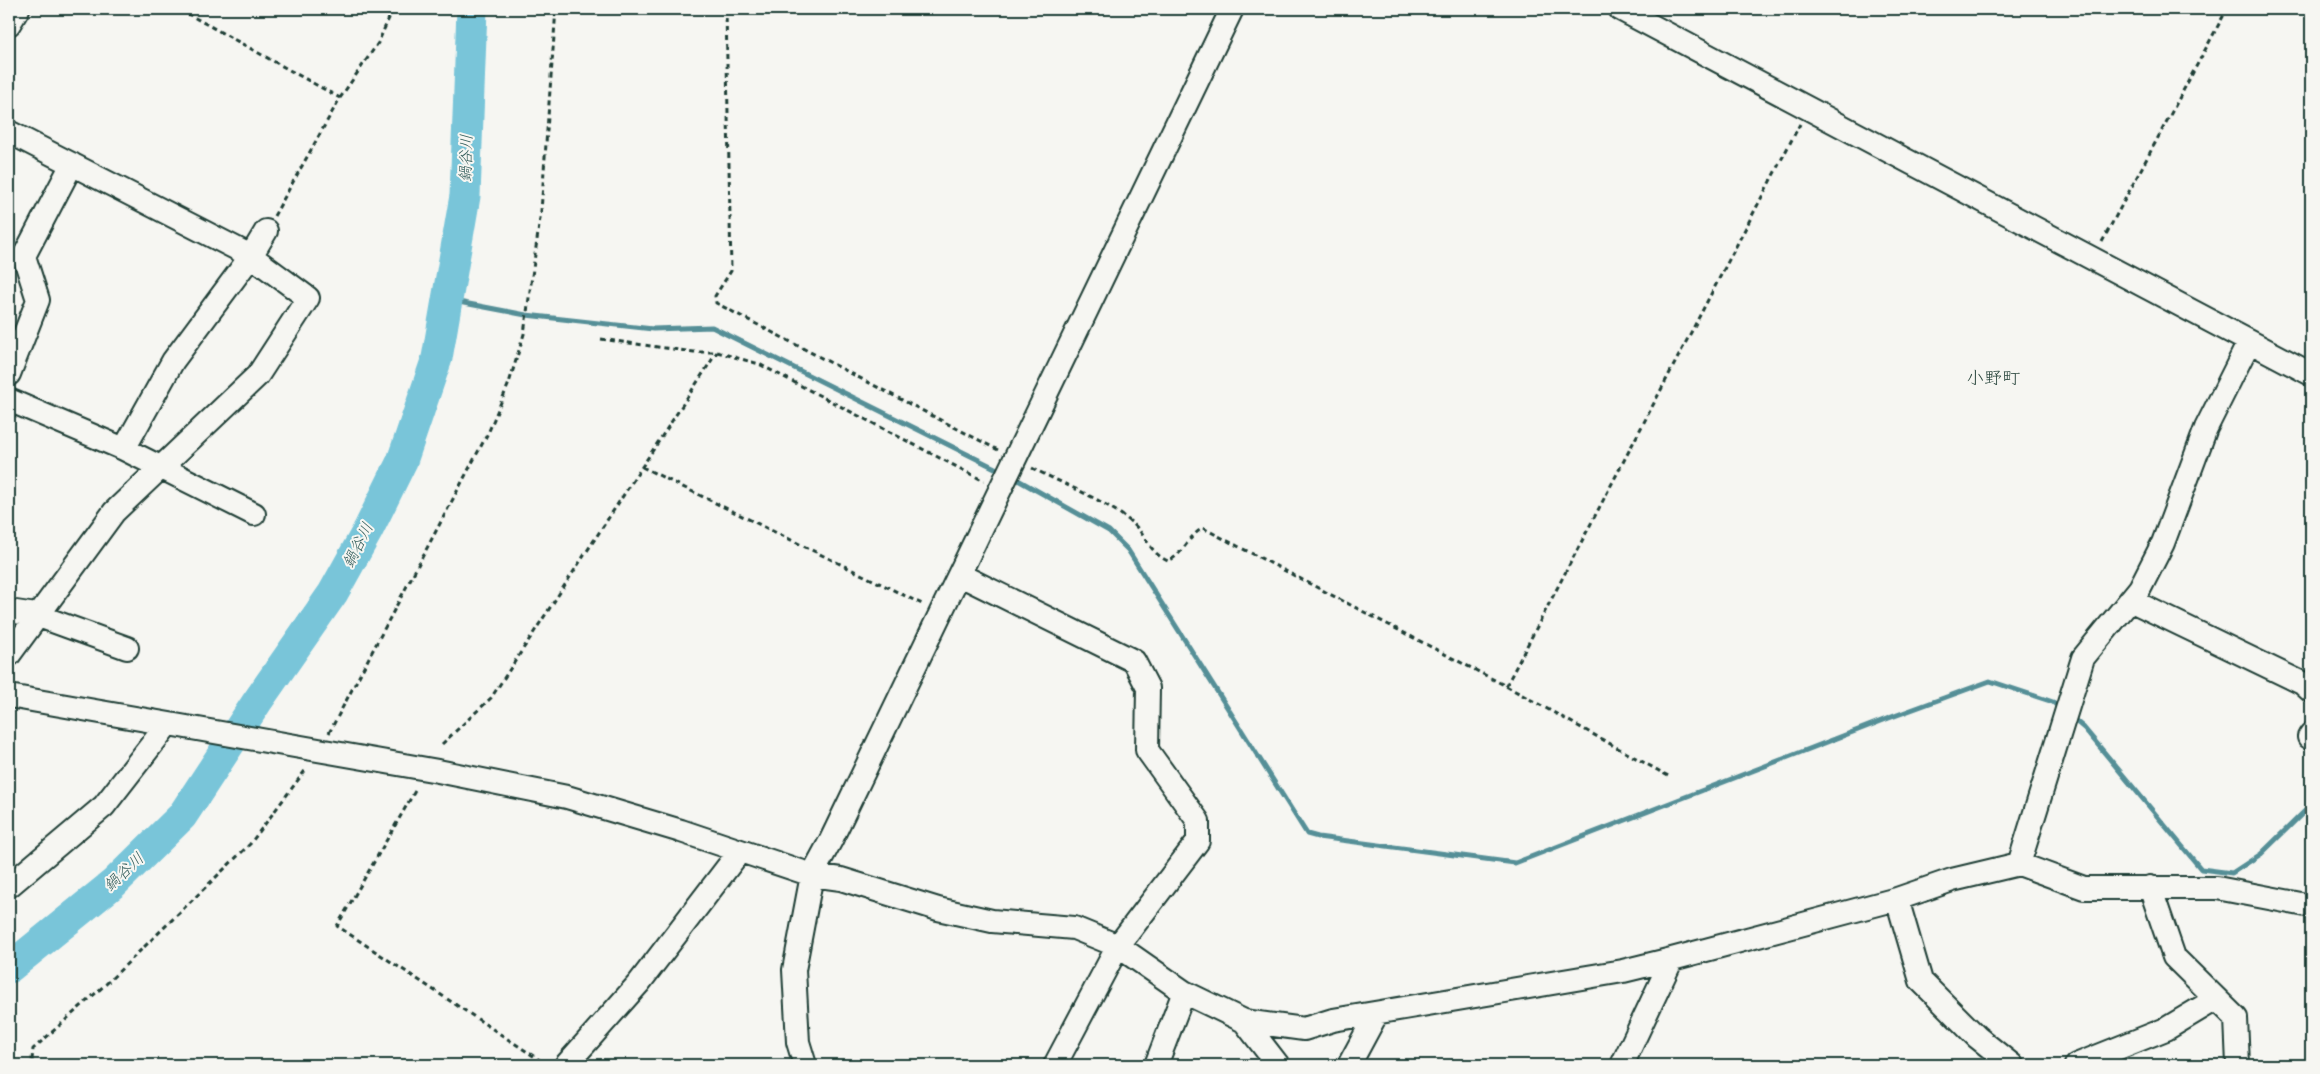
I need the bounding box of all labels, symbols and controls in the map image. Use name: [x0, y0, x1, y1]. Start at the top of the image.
water label: 鍋谷川: [455, 134, 477, 182]
district label: 小野町: [1966, 367, 2020, 390]
water label: 鍋谷川: [338, 519, 378, 571]
water label: 鍋谷川: [100, 848, 148, 896]

